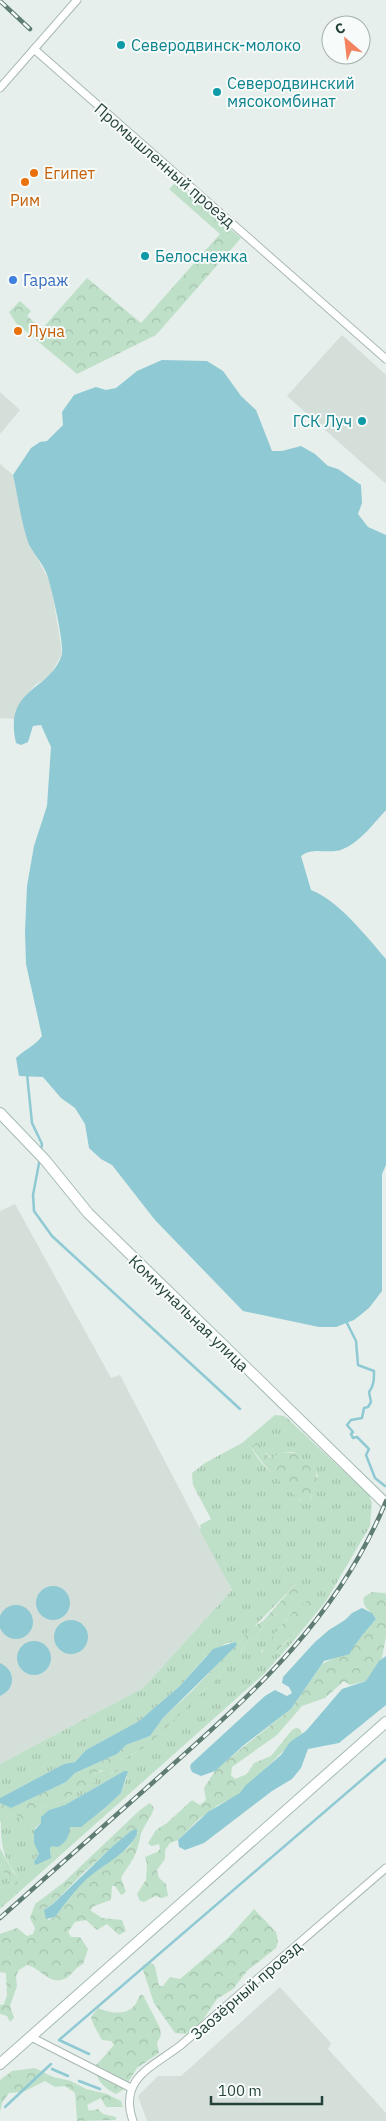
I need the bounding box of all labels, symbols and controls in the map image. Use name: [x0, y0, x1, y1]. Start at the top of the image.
north arrow: [321, 15, 371, 65]
text: С: [332, 18, 348, 39]
place label: Северодвинск-молоко: [131, 35, 301, 55]
marker: Северодвинск-молоко: [115, 39, 127, 51]
place label: Северодвинский мясокомбинат: [227, 73, 355, 111]
marker: Северодвинский мясокомбинат: [211, 86, 223, 98]
street label: Промышленный проезд: [91, 98, 240, 232]
place label: Египет: [44, 163, 95, 183]
marker: Египет: [28, 167, 40, 179]
marker: Рим: [19, 176, 31, 188]
place label: Рим: [10, 190, 40, 210]
place label: Белоснежка: [155, 246, 248, 266]
marker: Белоснежка: [139, 250, 151, 262]
place label: Гараж: [23, 270, 68, 290]
marker: Гараж: [7, 274, 19, 286]
place label: Луна: [28, 321, 65, 341]
marker: Луна: [12, 325, 24, 337]
place label: ГСК Луч: [293, 411, 352, 431]
marker: ГСК Луч: [356, 415, 368, 427]
street label: Коммунальная улица: [125, 1250, 254, 1376]
street label: Заозёрный проезд: [186, 1936, 306, 2044]
scale bar: [211, 2074, 322, 2106]
text: 100 m: [218, 2081, 262, 2100]

